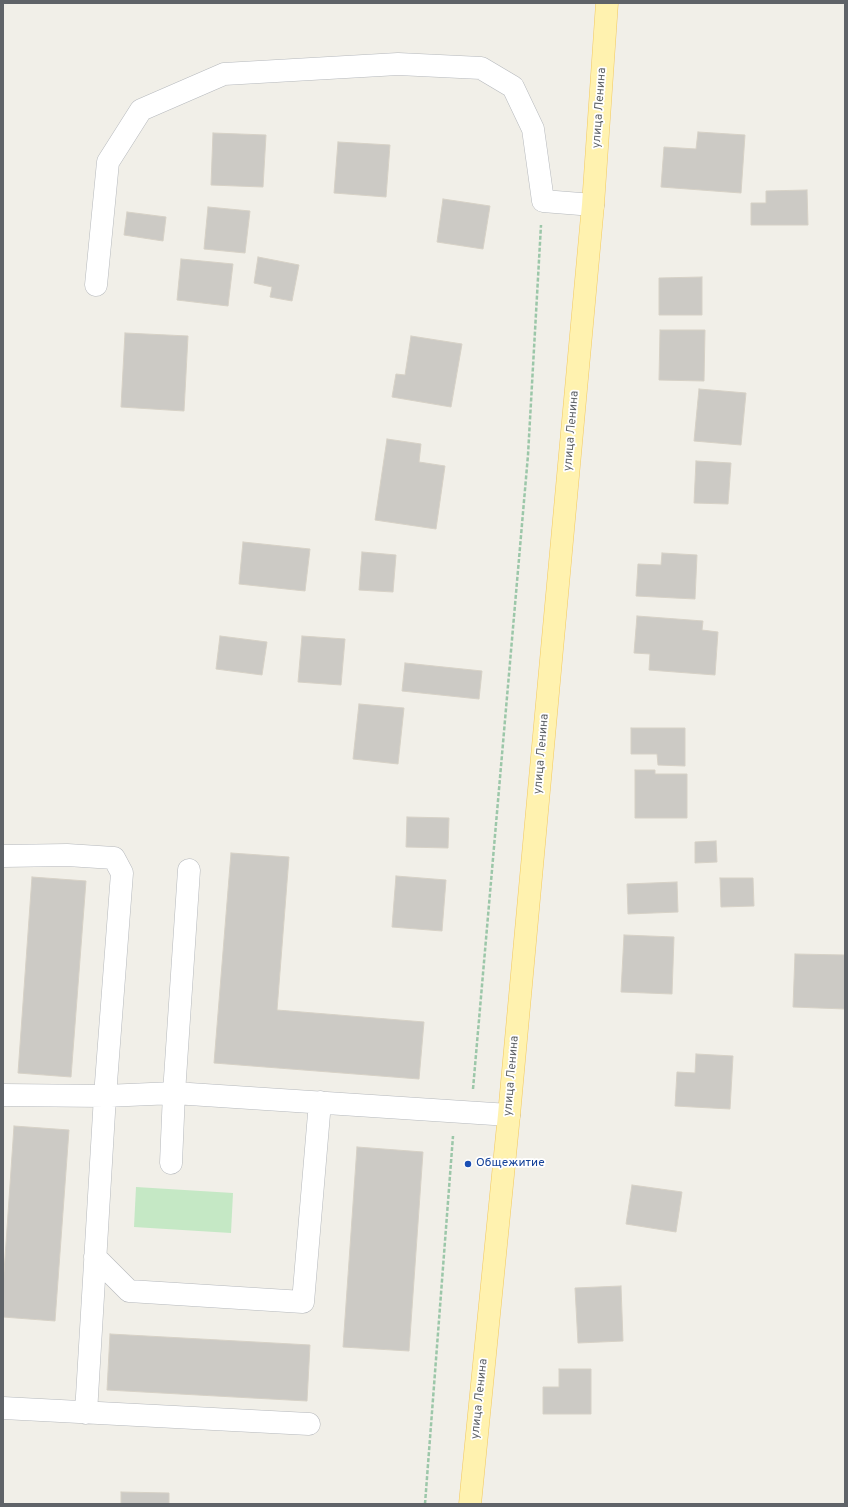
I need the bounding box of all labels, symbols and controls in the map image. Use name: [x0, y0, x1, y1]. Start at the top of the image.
street label: улица Ленина: [590, 67, 610, 149]
street label: улица Ленина: [561, 390, 583, 472]
street label: улица Ленина: [531, 713, 553, 795]
street label: улица Ленина: [501, 1035, 523, 1117]
place label: Общежитие: [476, 1157, 545, 1171]
marker: Общежитие: [463, 1159, 473, 1169]
street label: улица Ленина: [469, 1358, 491, 1440]

